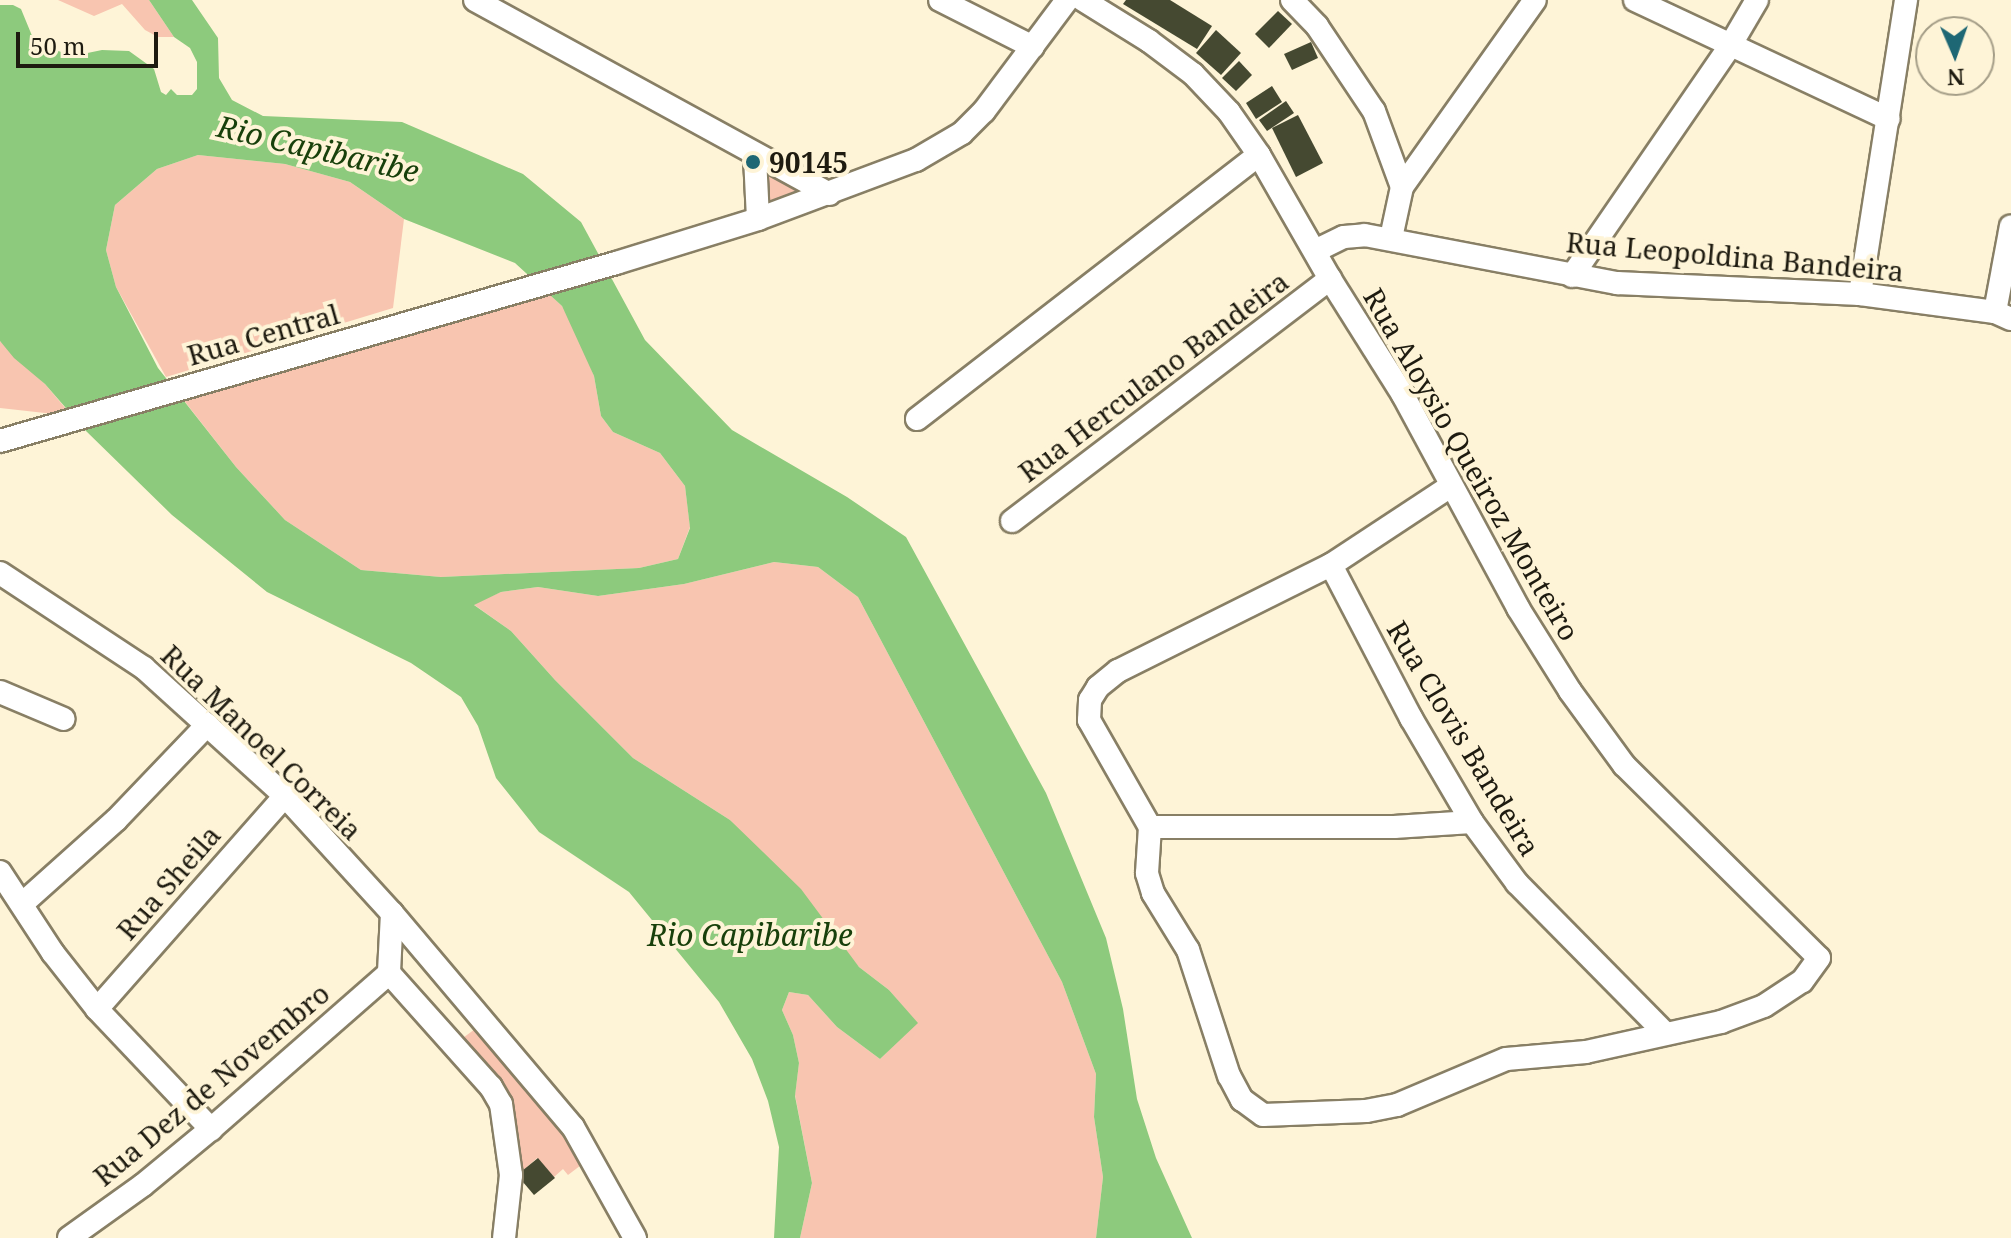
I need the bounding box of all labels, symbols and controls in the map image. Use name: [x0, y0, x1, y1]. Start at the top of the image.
scale bar: [20, 16, 162, 66]
north arrow: [1915, 16, 1995, 96]
text: 50 m: [30, 29, 86, 62]
text: N: [1947, 63, 1965, 93]
water label: Rio Capibaribe: [214, 108, 422, 190]
place label: 90145: [769, 145, 848, 179]
marker: 90145: [744, 153, 762, 171]
street label: Rua Leopoldina Bandeira: [1565, 225, 1905, 287]
street label: Rua Herculano Bandeira: [1012, 264, 1294, 488]
street label: Rua Aloysio Queiroz Monteiro: [1357, 282, 1587, 646]
street label: Rua Central: [183, 296, 343, 372]
street label: Rua Clovis Bandeira: [1381, 615, 1547, 861]
street label: Rua Manoel Correia: [155, 638, 369, 846]
street label: Rua Sheila: [109, 818, 227, 946]
water label: Rio Capibaribe: [647, 917, 853, 953]
street label: Rua Dez de Novembro: [86, 976, 336, 1192]

